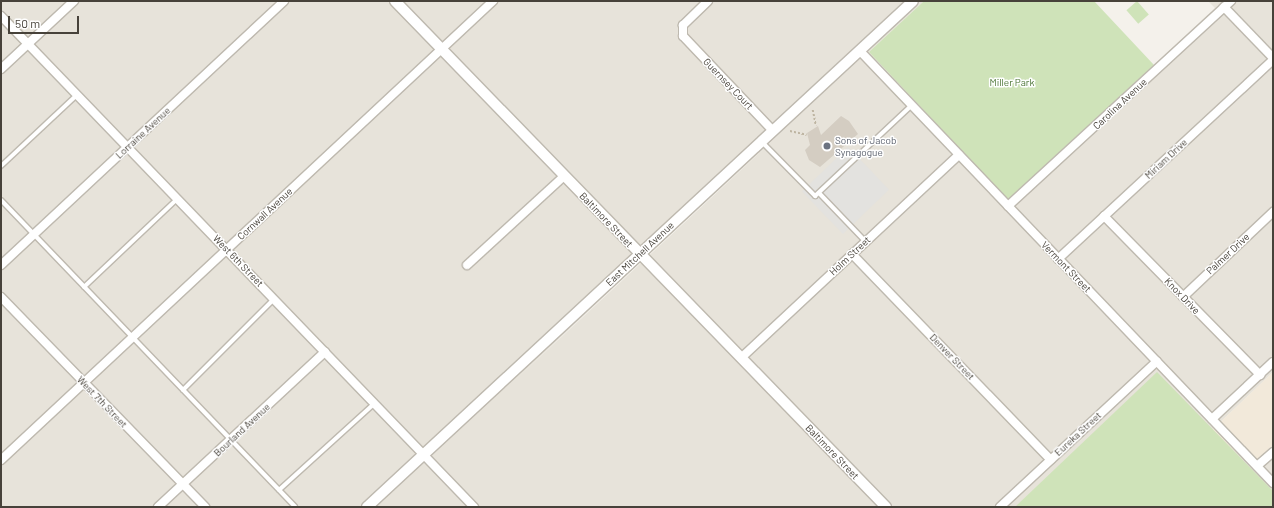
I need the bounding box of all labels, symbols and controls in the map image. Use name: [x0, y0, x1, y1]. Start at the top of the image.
scale bar: [10, 8, 81, 34]
text: 50 m: [15, 16, 40, 30]
street label: Guernsey Court: [700, 56, 756, 112]
street label: Carolina Avenue: [1091, 76, 1149, 132]
park label: Miller Park: [990, 77, 1034, 89]
street label: Lorraine Avenue: [113, 105, 173, 161]
place label: Sons of Jacob Synagogue: [835, 134, 896, 158]
street label: Miriam Drive: [1142, 136, 1190, 182]
marker: Sons of Jacob Synagogue: [822, 141, 832, 151]
street label: Cornwall Avenue: [235, 185, 295, 243]
street label: Baltimore Street: [577, 190, 635, 250]
street label: East Mitchell Avenue: [603, 219, 677, 289]
street label: Palmer Drive: [1204, 231, 1252, 277]
street label: West 6th Street: [210, 233, 266, 289]
street label: Holm Street: [827, 234, 873, 278]
street label: Vermont Street: [1039, 239, 1093, 295]
street label: Knox Drive: [1162, 275, 1202, 317]
street label: Denver Street: [927, 331, 977, 383]
street label: West 7th Street: [74, 374, 130, 430]
street label: Bourland Avenue: [211, 401, 273, 459]
street label: Eureka Street: [1052, 409, 1104, 459]
street label: Baltimore Street: [803, 422, 861, 482]

